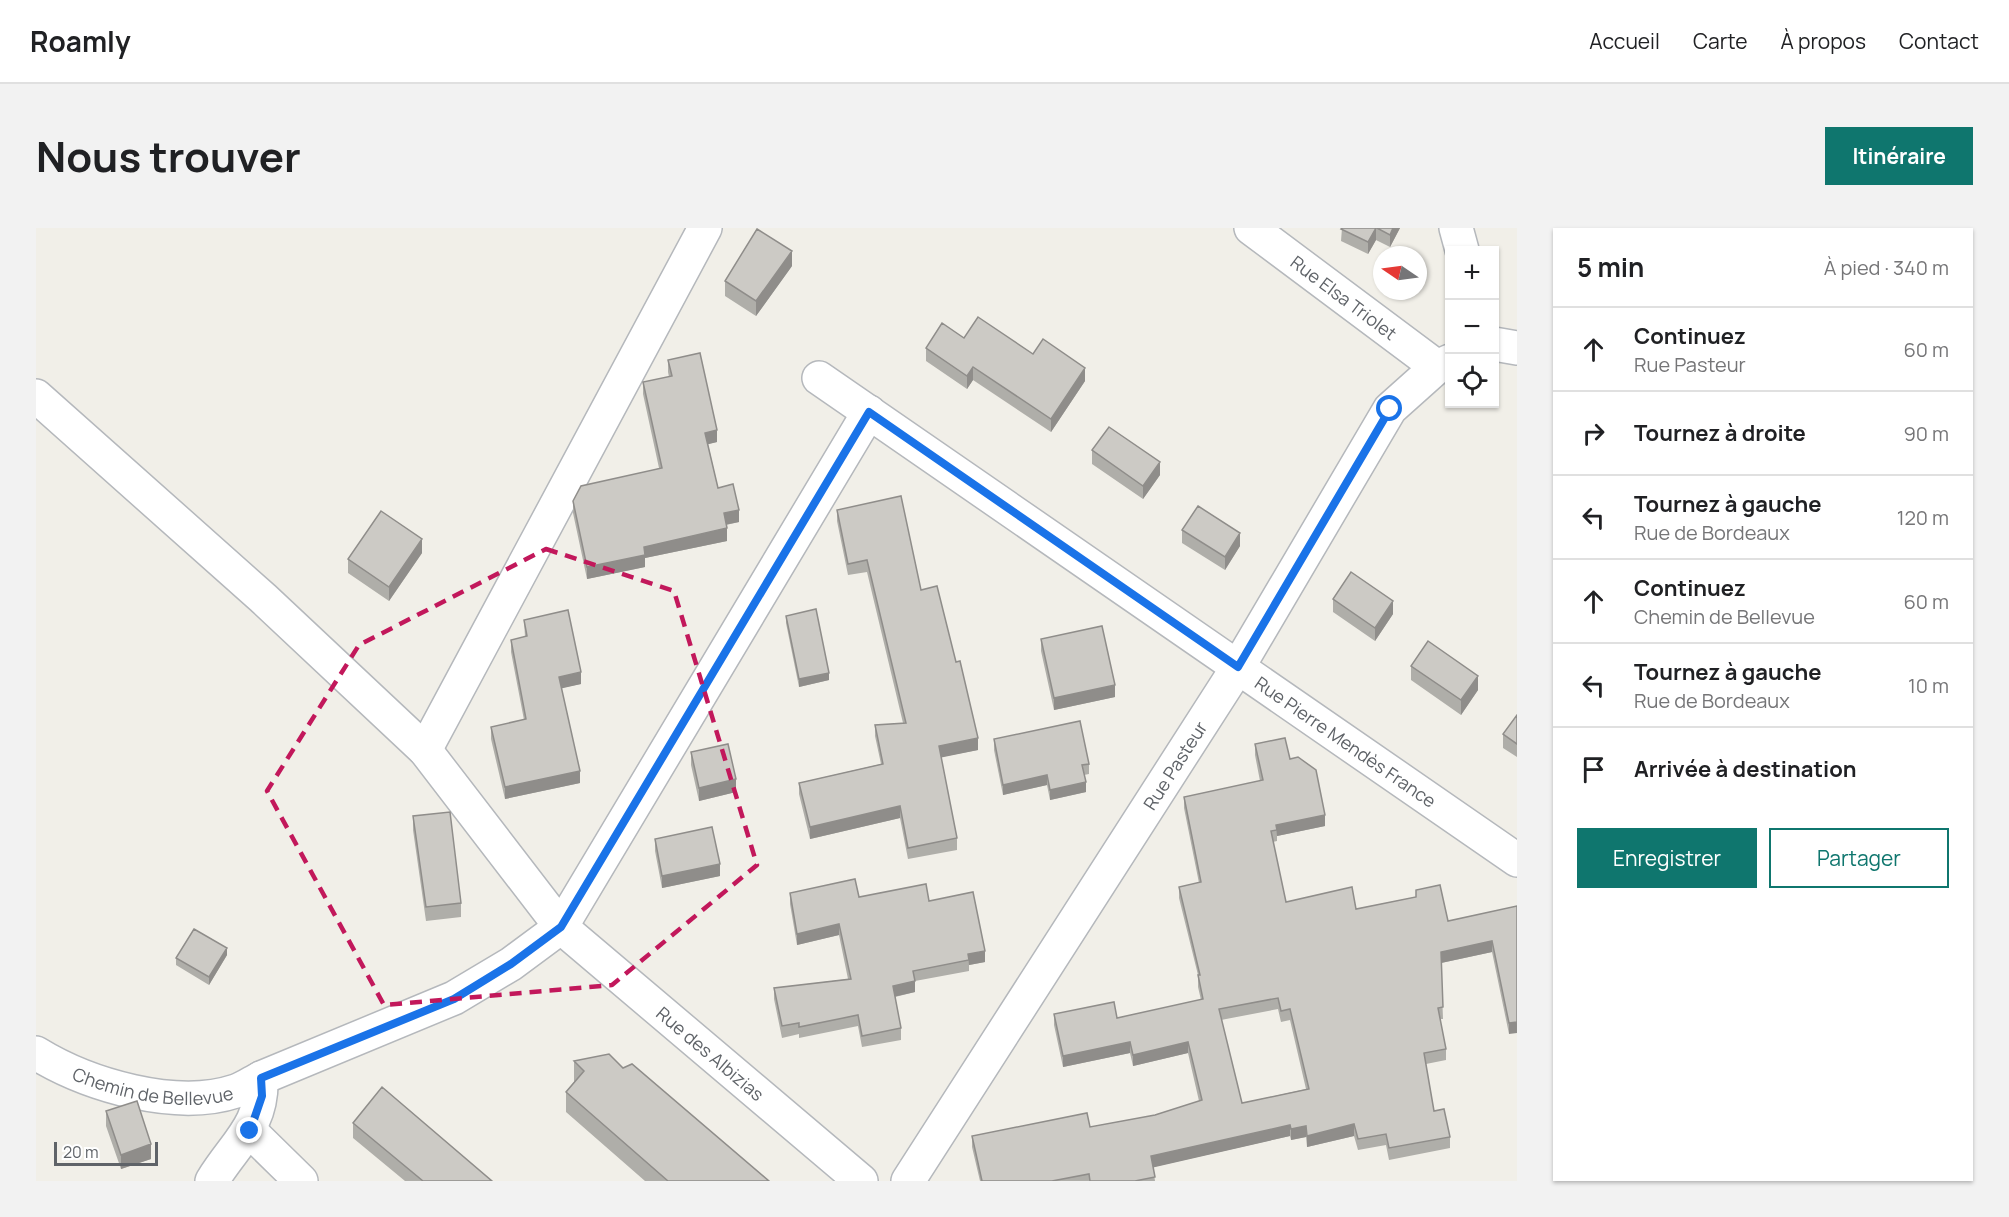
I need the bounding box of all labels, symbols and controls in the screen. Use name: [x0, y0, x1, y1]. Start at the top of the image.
text: Roamly: [30, 22, 131, 60]
text: Accueil: [1589, 27, 1660, 55]
text: Carte: [1693, 27, 1747, 55]
text: À propos: [1780, 27, 1866, 55]
text: Contact: [1899, 27, 1979, 55]
text: Nous trouver: [36, 127, 301, 185]
button: Itinéraire: [1825, 127, 1973, 185]
north arrow: [1373, 246, 1427, 300]
map controls: [1445, 246, 1499, 408]
button: +: [1445, 246, 1499, 300]
text: 5 min: [1577, 249, 1644, 285]
street label: Rue Elsa Triolet: [1286, 250, 1402, 345]
text: À pied · 340 m: [1824, 254, 1949, 281]
button: −: [1445, 300, 1499, 354]
text: Continuez: [1634, 321, 1746, 351]
icon: ahead: [1577, 333, 1610, 366]
text: 60 m: [1903, 336, 1949, 363]
text: Rue Pasteur: [1634, 351, 1746, 378]
button: locate: [1445, 354, 1499, 408]
route start: [1376, 395, 1402, 421]
icon: right: [1577, 417, 1610, 450]
text: Tournez à droite: [1634, 418, 1806, 448]
text: 90 m: [1903, 420, 1949, 447]
text: Tournez à gauche: [1634, 489, 1821, 519]
icon: left: [1577, 501, 1610, 534]
text: 120 m: [1897, 504, 1949, 531]
text: Rue de Bordeaux: [1634, 519, 1790, 546]
text: Continuez: [1634, 573, 1746, 603]
icon: ahead: [1577, 585, 1610, 618]
text: 60 m: [1903, 588, 1949, 615]
text: Chemin de Bellevue: [1634, 603, 1815, 630]
text: Tournez à gauche: [1634, 657, 1821, 687]
icon: left: [1577, 669, 1610, 702]
street label: Rue Pierre Mendès France: [1250, 671, 1441, 813]
text: 10 m: [1908, 672, 1949, 699]
text: Rue de Bordeaux: [1634, 687, 1790, 714]
street label: Rue Pasteur: [1138, 716, 1212, 814]
icon: arrive: [1577, 753, 1610, 786]
text: Arrivée à destination: [1634, 754, 1857, 784]
button: Enregistrer: [1577, 828, 1757, 888]
button: Partager: [1769, 828, 1949, 888]
street label: Rue des Albizias: [651, 1001, 769, 1106]
street label: Chemin de Bellevue: [69, 1061, 236, 1110]
route end: [236, 1117, 262, 1143]
scale bar: [54, 1139, 158, 1166]
text: 20 m: [63, 1141, 99, 1163]

